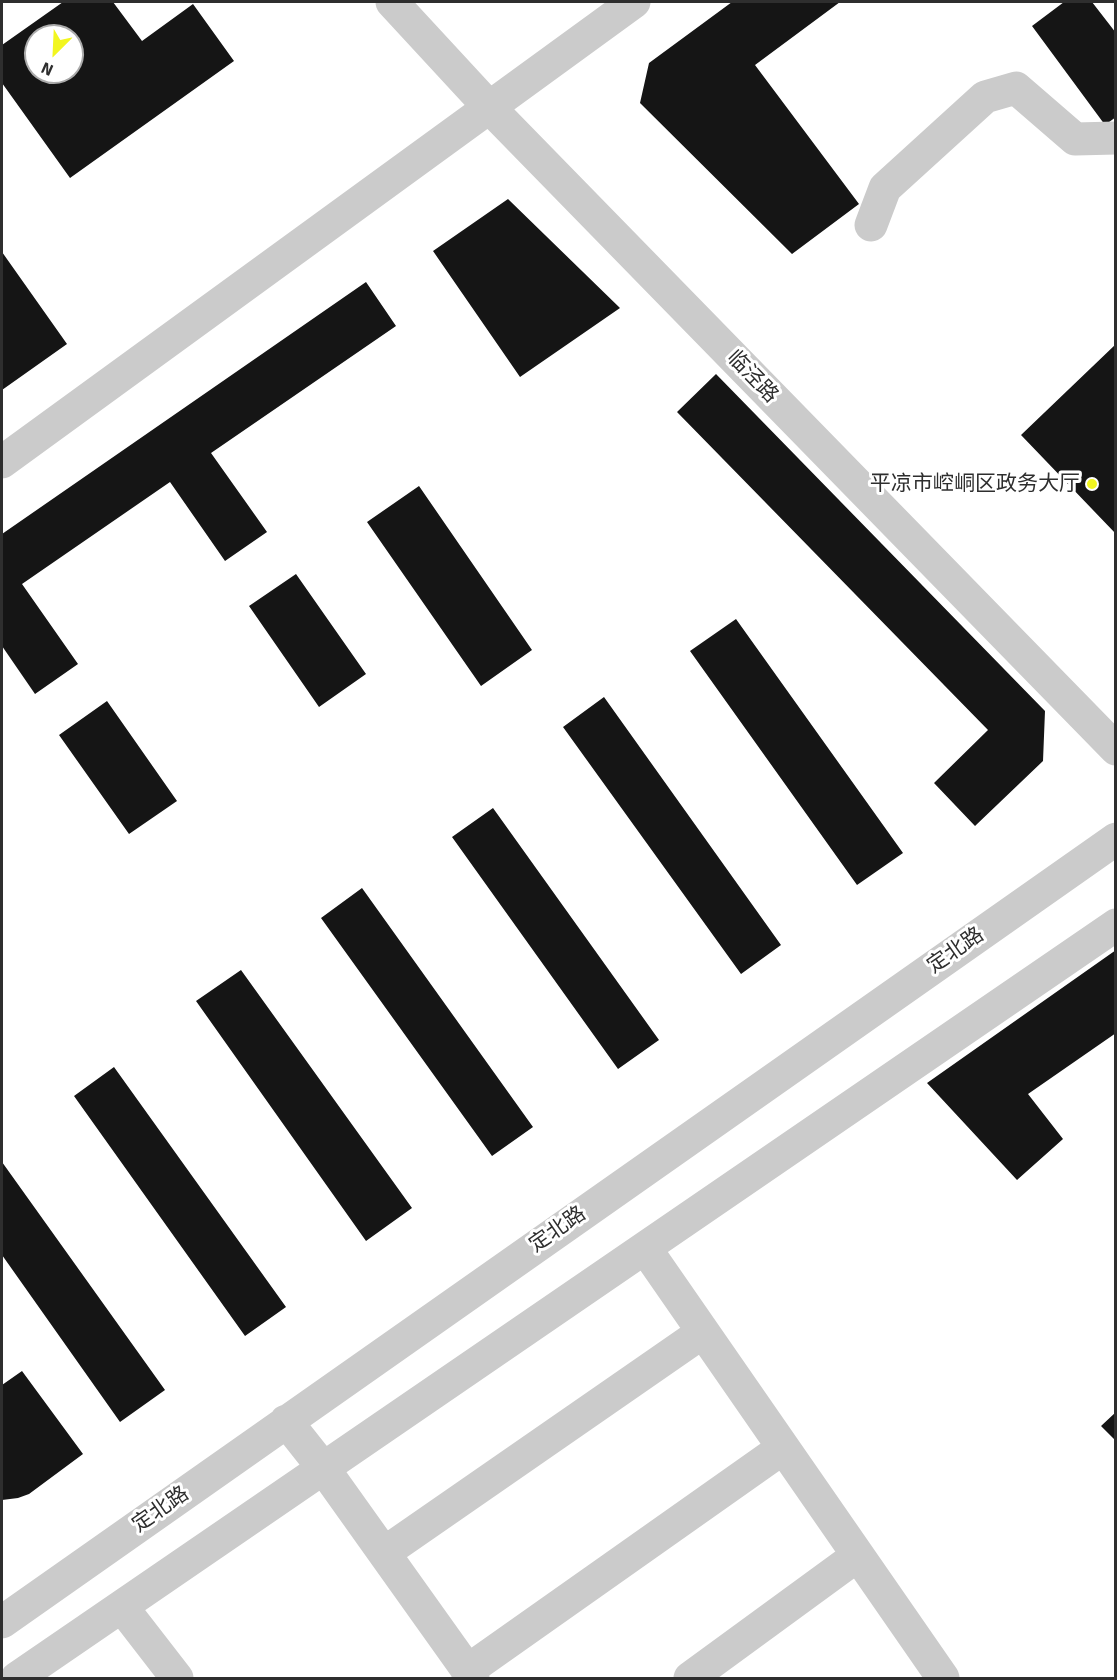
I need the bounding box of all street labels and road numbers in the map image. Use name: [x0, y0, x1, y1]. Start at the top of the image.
street label: 临泾路: [721, 346, 783, 408]
street label: 定北路: [923, 923, 989, 979]
street label: 定北路: [525, 1202, 591, 1258]
street label: 定北路: [128, 1482, 194, 1538]

